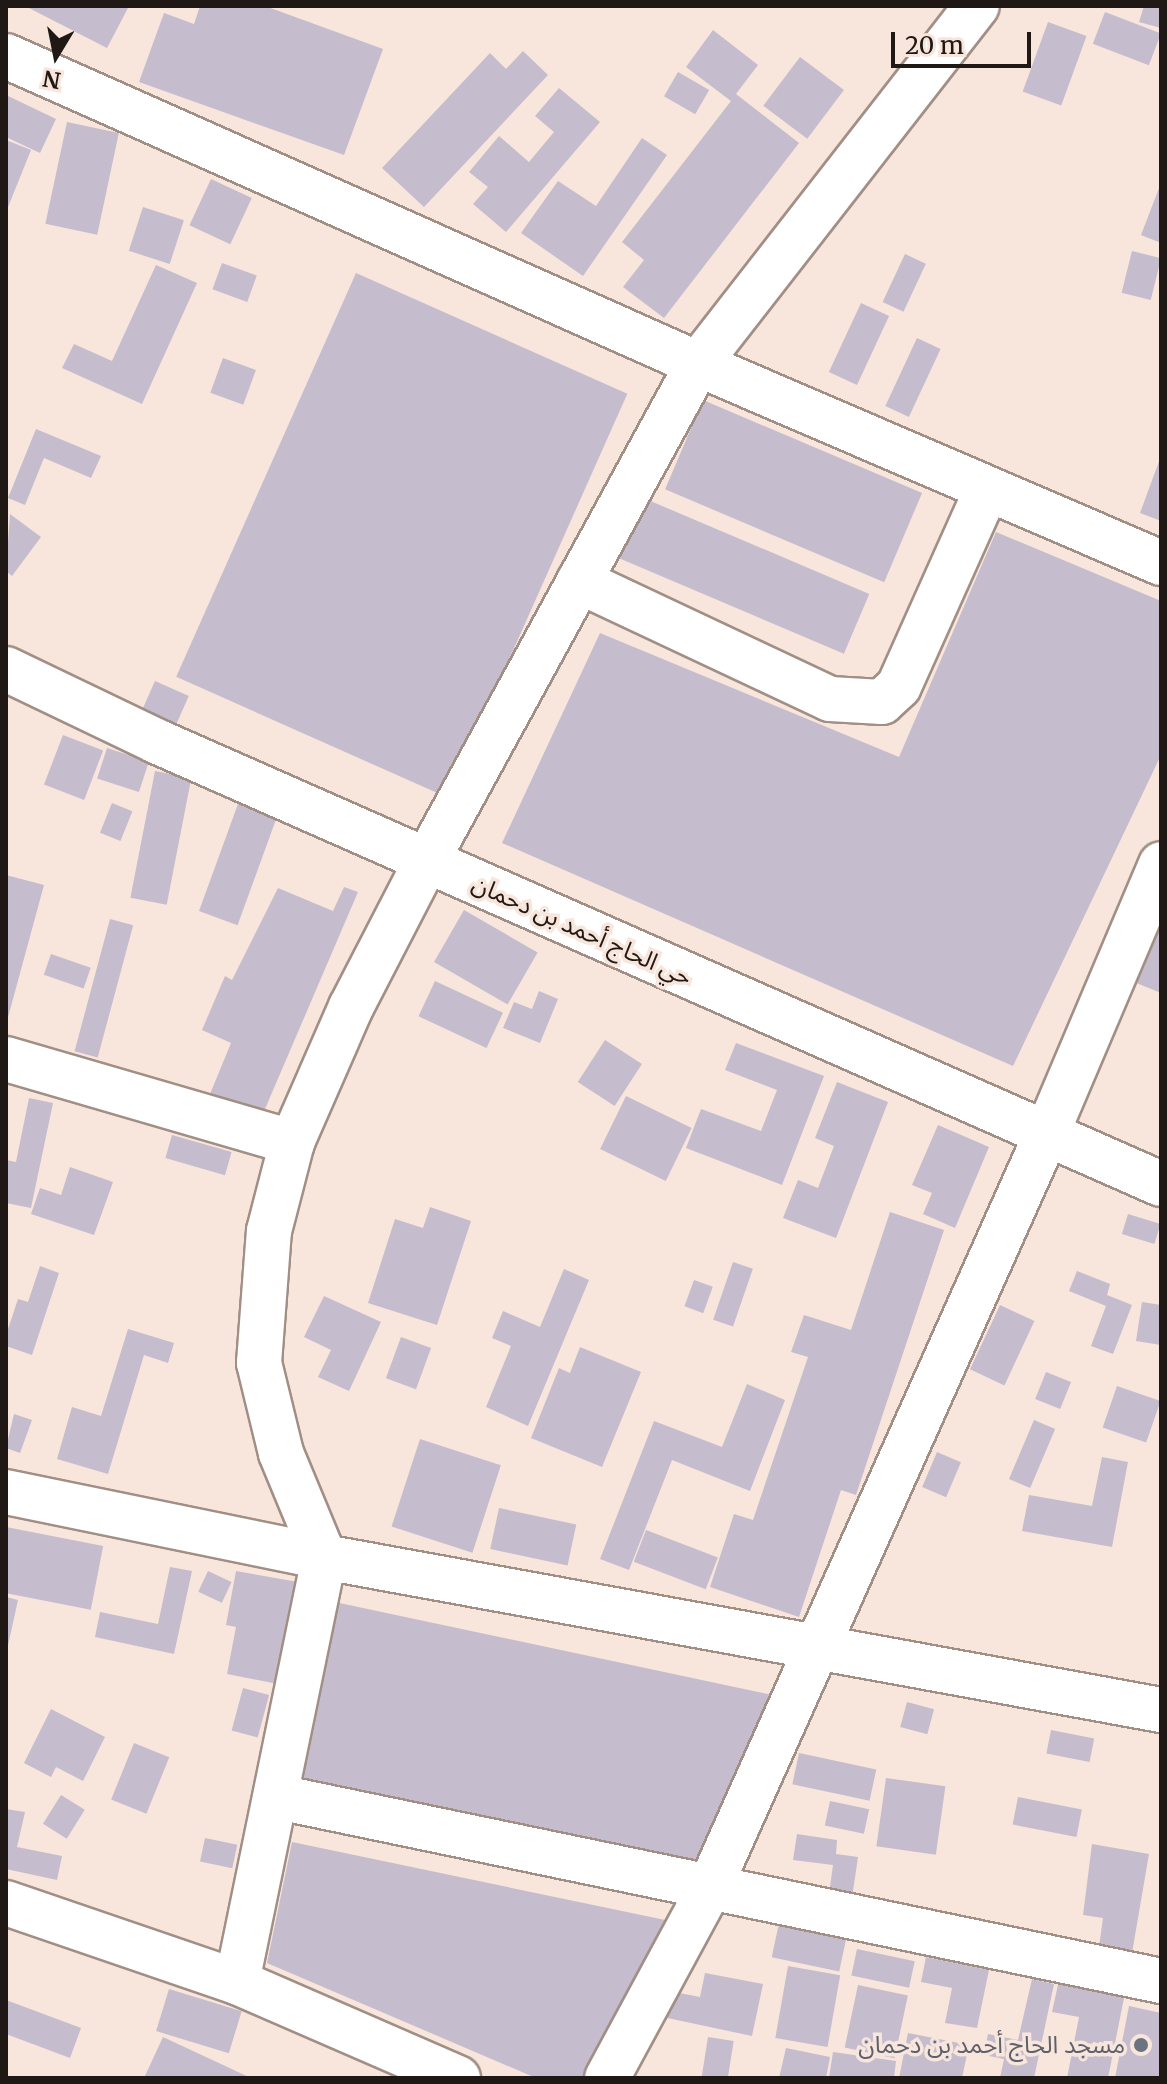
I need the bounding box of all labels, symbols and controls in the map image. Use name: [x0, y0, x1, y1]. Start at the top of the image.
north arrow: [16, 16, 96, 96]
scale bar: [895, 16, 1035, 66]
text: 20 m: [905, 30, 964, 61]
text: N: [41, 64, 63, 95]
street label: حي الحاج أحمد بن دحمان: [468, 869, 696, 991]
place label: مسجد الحاج أحمد بن دحمان: [858, 2031, 1125, 2059]
marker: مسجد الحاج أحمد بن دحمان: [1132, 2036, 1150, 2054]

